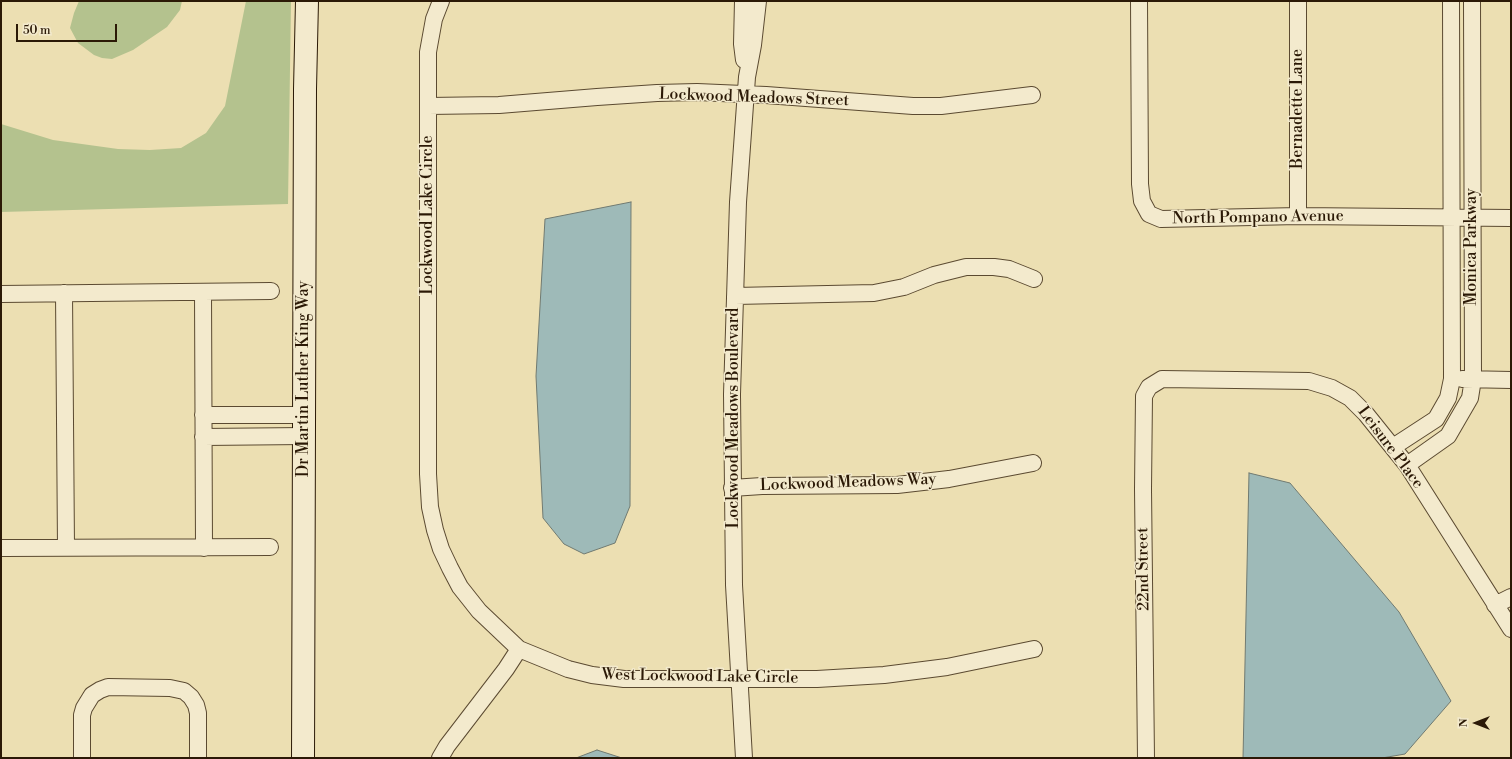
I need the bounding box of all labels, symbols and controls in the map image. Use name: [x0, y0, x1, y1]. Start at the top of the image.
scale bar: [18, 16, 119, 42]
text: 50 m: [23, 23, 51, 38]
street label: Bernadette Lane: [1288, 49, 1308, 169]
street label: Lockwood Meadows Street: [659, 85, 849, 111]
street label: Lockwood Lake Circle: [418, 135, 438, 295]
street label: Monica Parkway: [1462, 188, 1482, 306]
street label: North Pompano Avenue: [1172, 207, 1344, 229]
street label: Dr Martin Luther King Way: [294, 281, 314, 477]
street label: Lockwood Meadows Boulevard: [724, 308, 744, 528]
street label: Leisure Place: [1353, 403, 1427, 493]
street label: Lockwood Meadows Way: [760, 470, 936, 496]
street label: 22nd Street: [1134, 527, 1154, 611]
street label: West Lockwood Lake Circle: [601, 666, 799, 688]
north arrow: [1456, 703, 1496, 743]
text: N: [1457, 719, 1471, 727]

